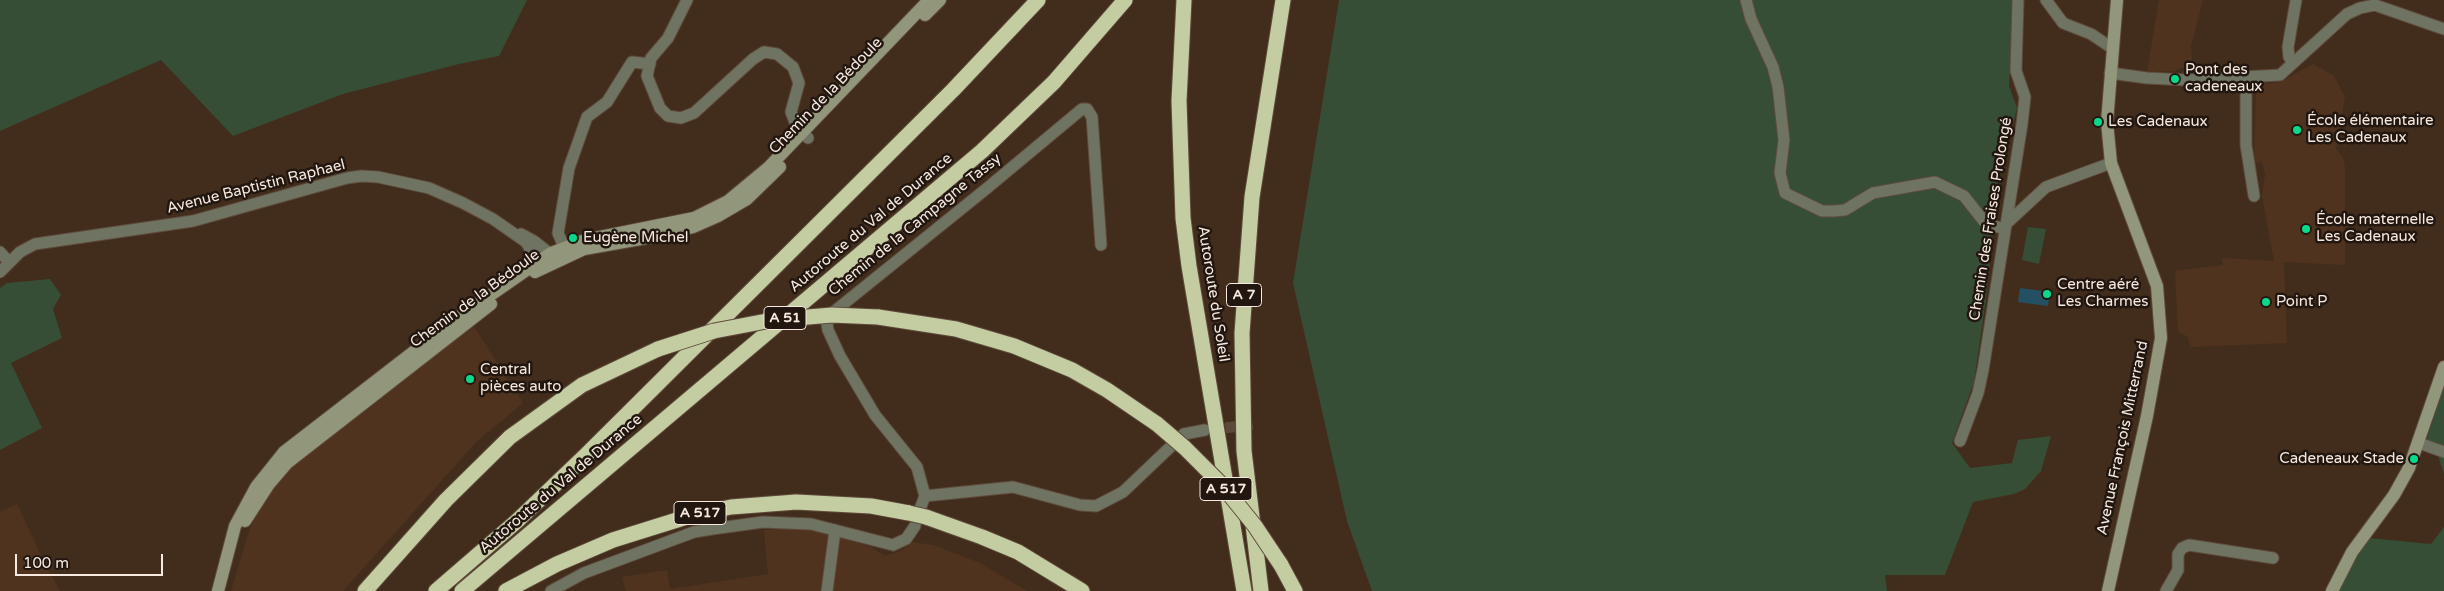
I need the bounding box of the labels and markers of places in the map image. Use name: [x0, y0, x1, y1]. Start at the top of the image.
place label: Pont des cadeneaux: [2185, 61, 2262, 96]
marker: Pont des cadeneaux: [2169, 73, 2181, 85]
place label: École élémentaire Les Cadenaux: [2307, 112, 2433, 147]
place label: Les Cadenaux: [2108, 113, 2208, 131]
marker: Les Cadenaux: [2092, 116, 2104, 128]
marker: École élémentaire Les Cadenaux: [2291, 124, 2303, 136]
place label: École maternelle Les Cadenaux: [2316, 211, 2434, 246]
marker: École maternelle Les Cadenaux: [2300, 223, 2312, 235]
place label: Eugène Michel: [583, 229, 688, 247]
marker: Eugène Michel: [567, 232, 579, 244]
place label: Centre aéré Les Charmes: [2057, 276, 2148, 311]
marker: Centre aéré Les Charmes: [2041, 288, 2053, 300]
place label: Point P: [2276, 293, 2327, 311]
marker: Point P: [2260, 296, 2272, 308]
place label: Central pièces auto: [480, 361, 561, 396]
marker: Central pièces auto: [464, 373, 476, 385]
place label: Cadeneaux Stade: [2279, 450, 2404, 468]
marker: Cadeneaux Stade: [2408, 453, 2420, 465]

